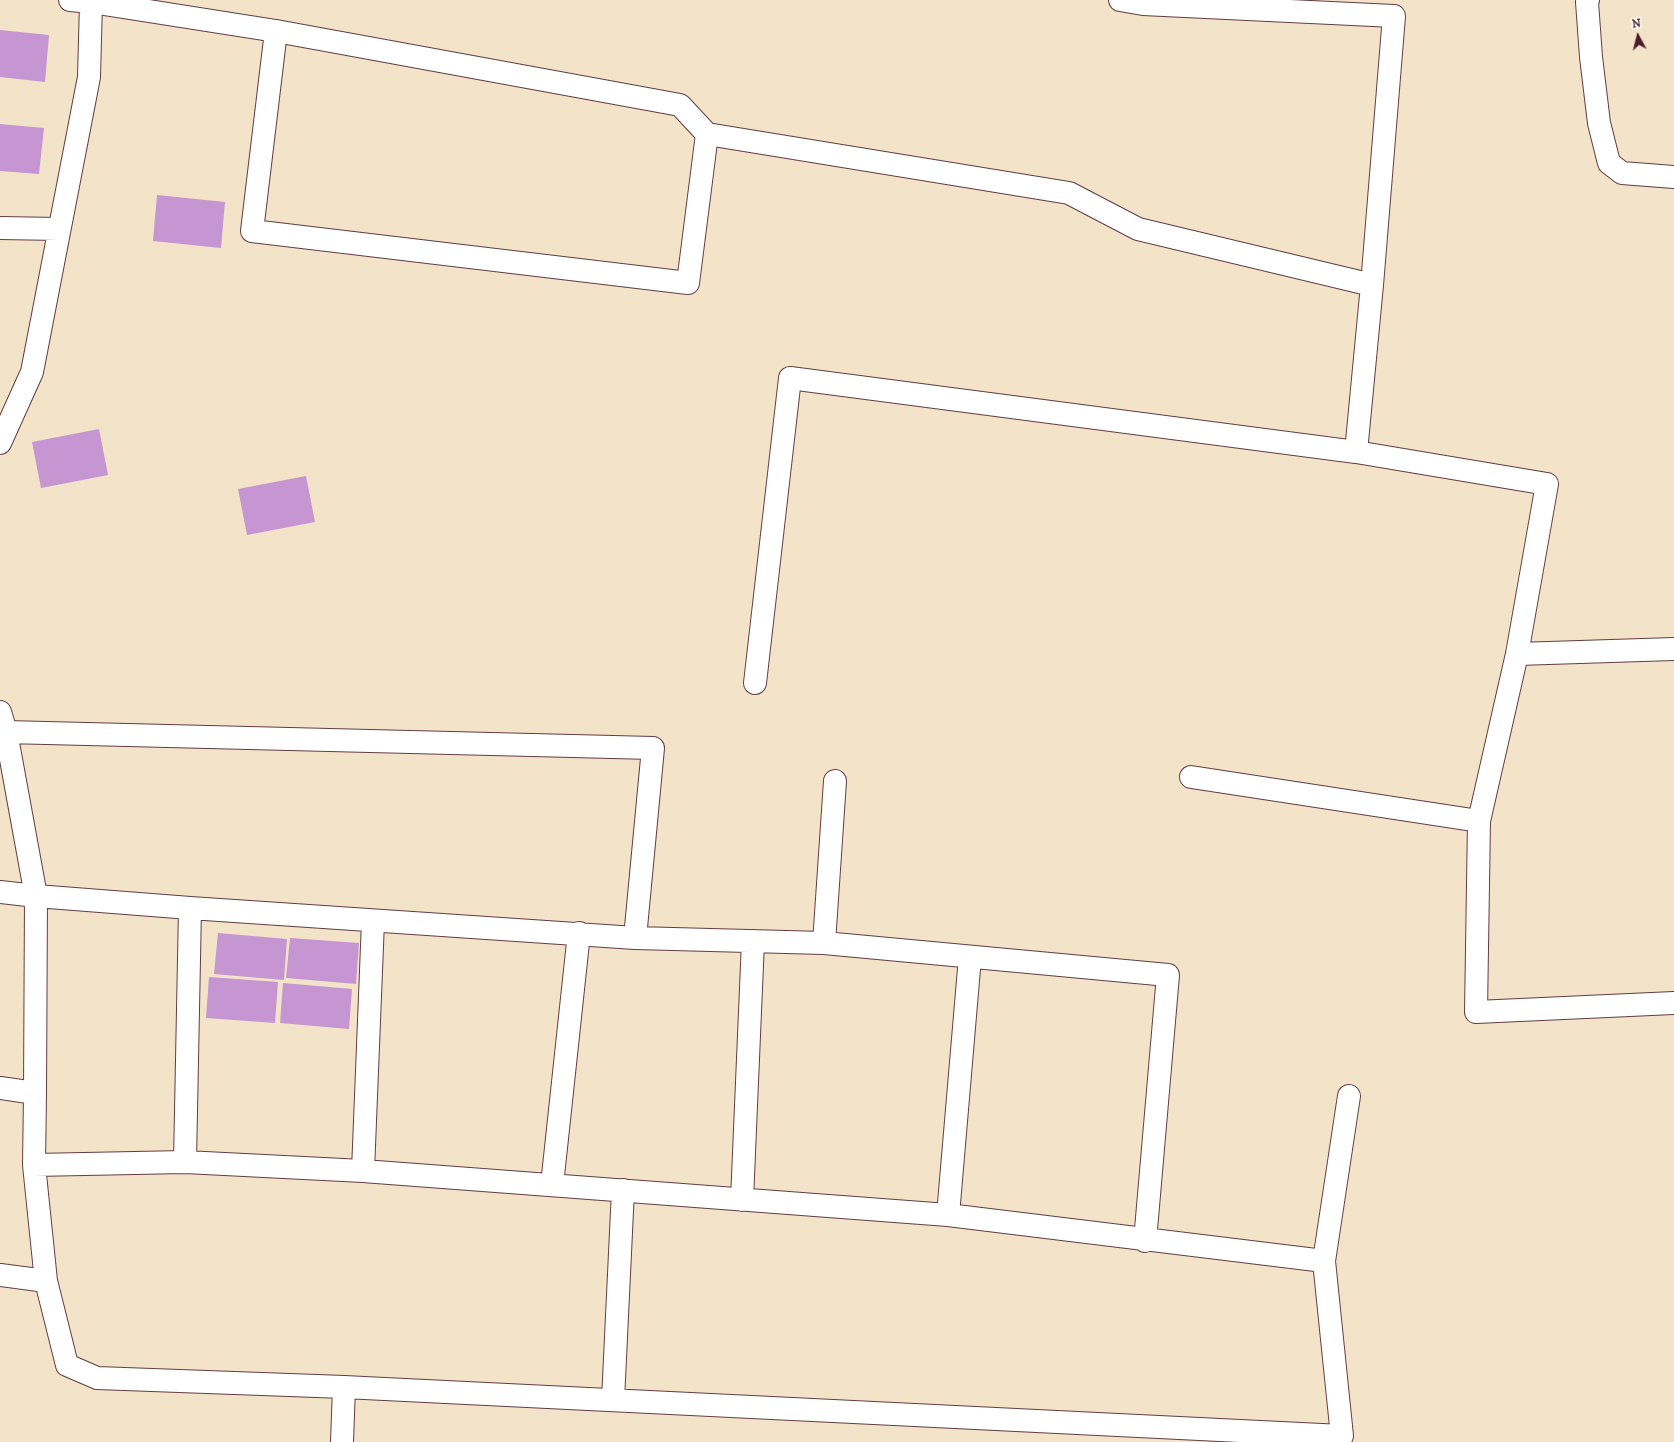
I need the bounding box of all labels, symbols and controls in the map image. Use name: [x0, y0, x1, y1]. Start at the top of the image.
north arrow: [1618, 16, 1658, 56]
text: N: [1631, 17, 1642, 32]

